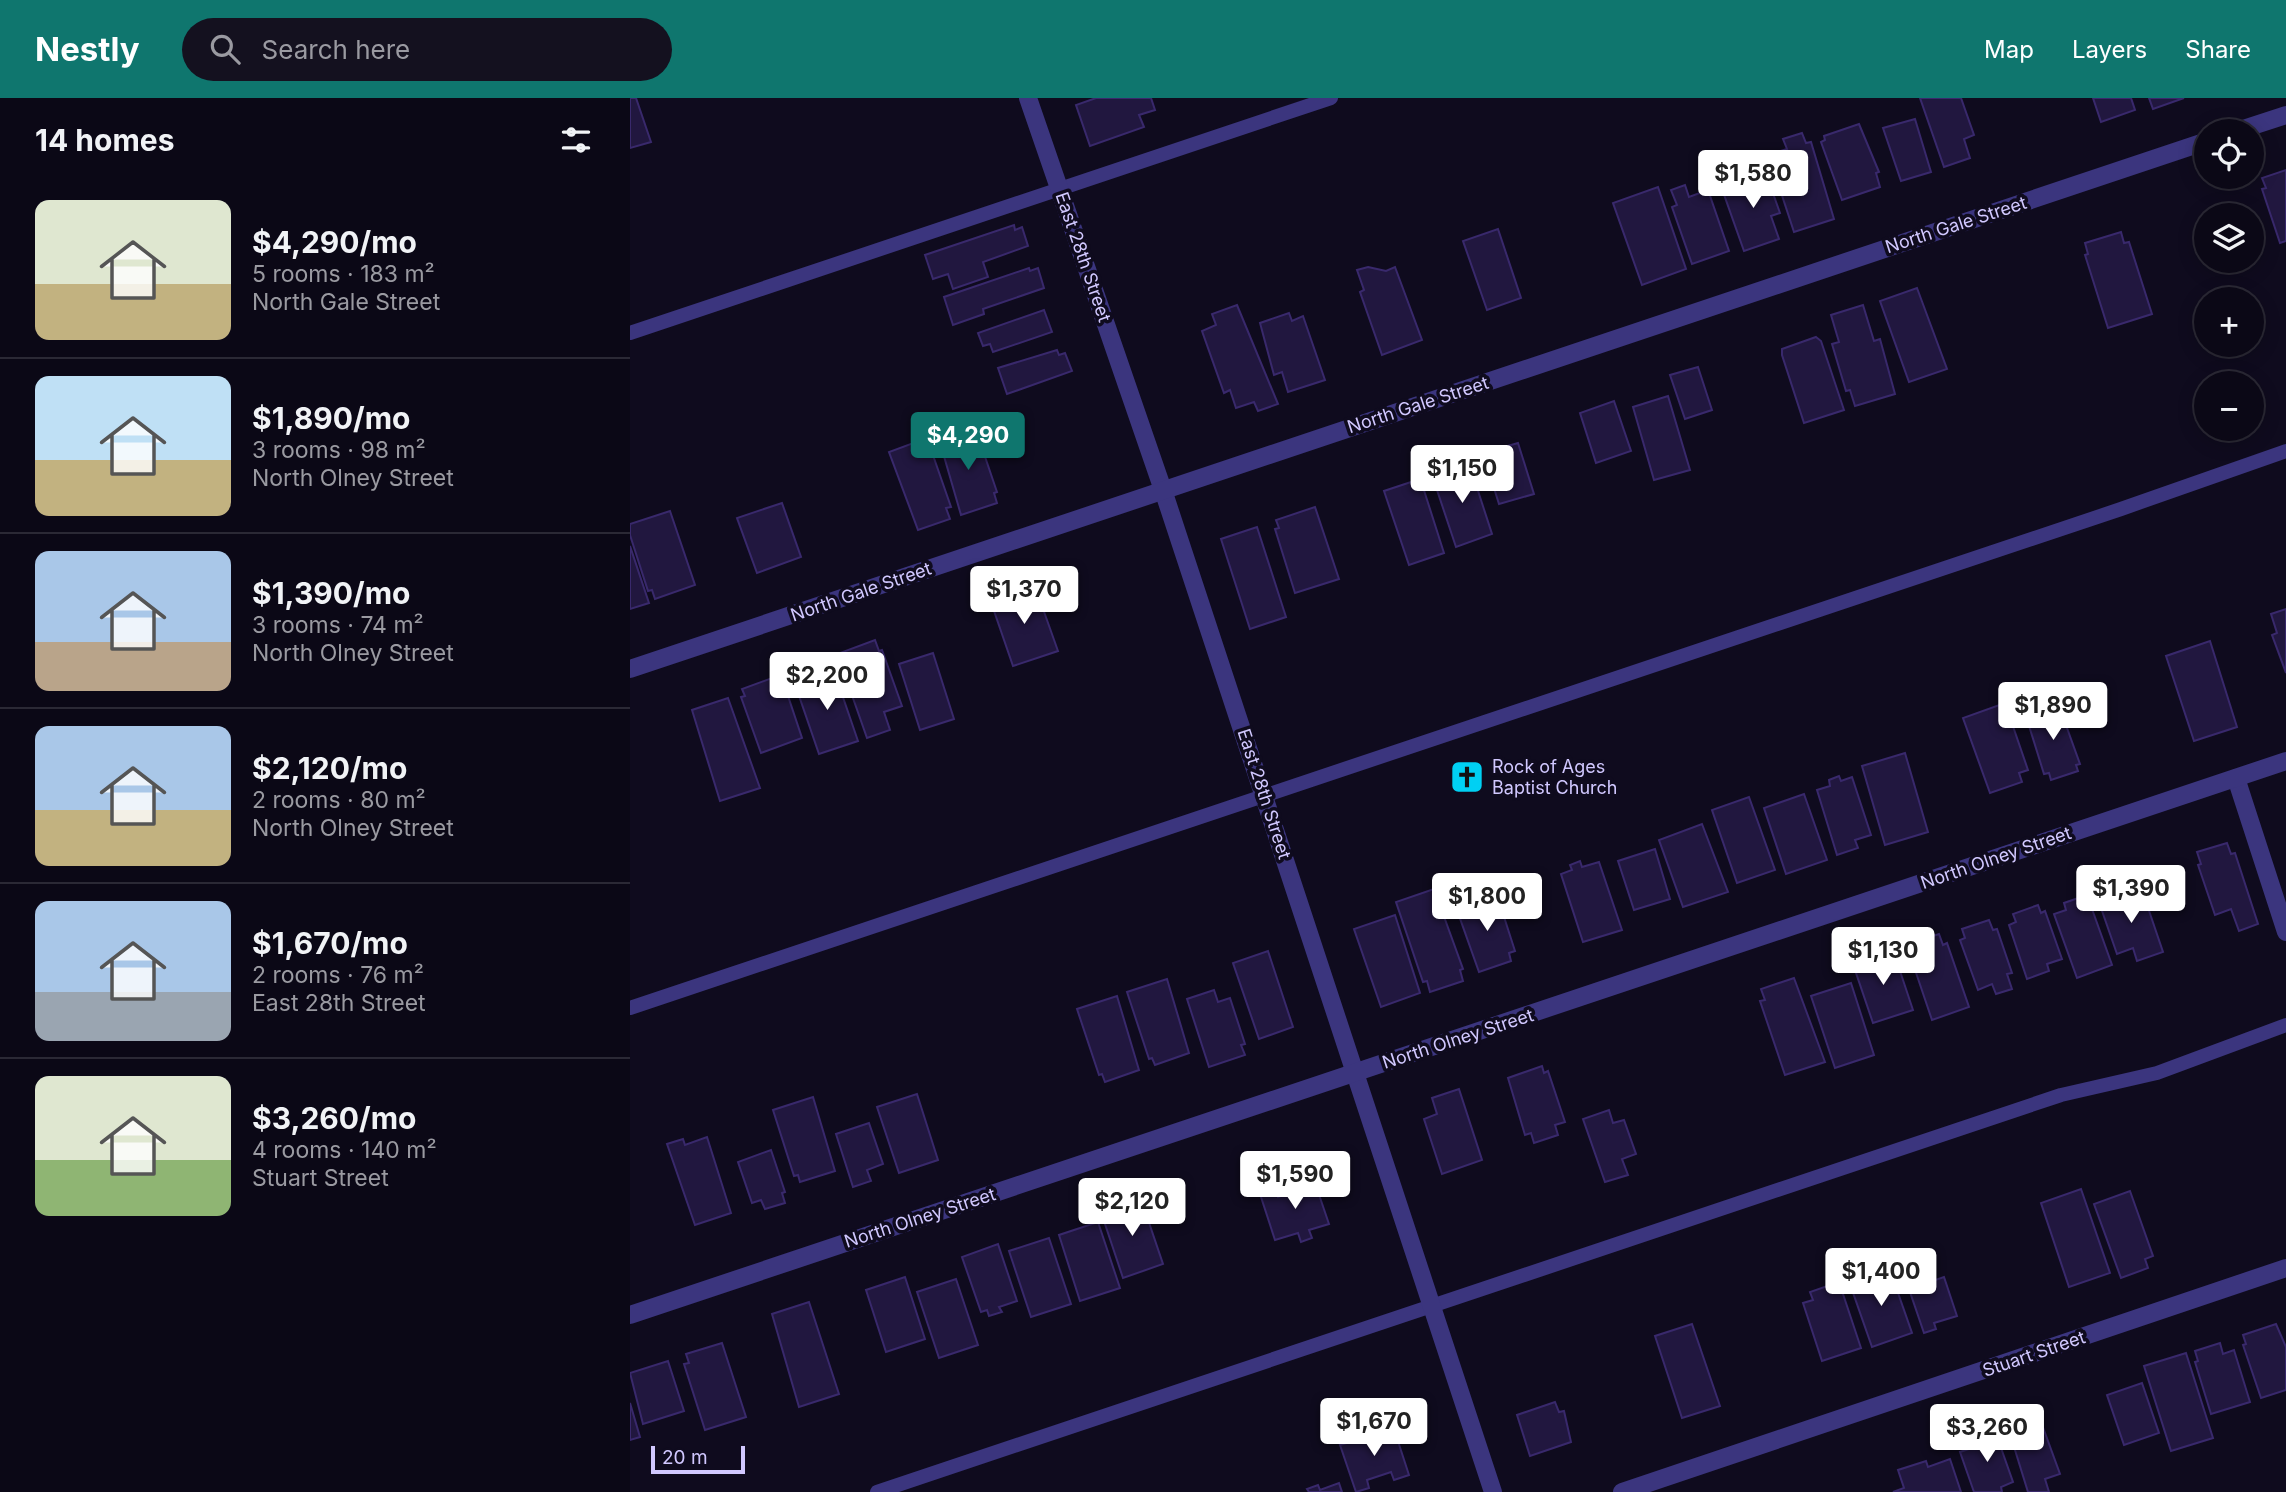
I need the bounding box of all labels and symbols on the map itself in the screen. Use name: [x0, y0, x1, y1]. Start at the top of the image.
pin: $1,580: [1696, 150, 1810, 210]
street label: East 28th Street: [1051, 189, 1116, 325]
street label: North Gale Street: [1883, 192, 2029, 257]
street label: North Gale Street: [1345, 372, 1491, 437]
pin: $4,290: [911, 412, 1025, 472]
pin: $1,150: [1405, 446, 1519, 505]
street label: North Gale Street: [788, 558, 934, 625]
pin: $1,370: [967, 566, 1081, 626]
pin: $2,200: [770, 652, 884, 712]
pin: $1,890: [1996, 682, 2110, 742]
street label: East 28th Street: [1233, 726, 1295, 862]
place label: Rock of Ages Baptist Church: [1492, 756, 1617, 798]
church icon: Rock of Ages Baptist Church: [1448, 758, 1486, 796]
street label: North Olney Street: [1918, 822, 2074, 893]
pin: $1,390: [2074, 866, 2188, 925]
pin: $1,800: [1430, 874, 1544, 933]
pin: $1,130: [1826, 928, 1940, 987]
street label: North Olney Street: [1380, 1004, 1536, 1073]
pin: $1,590: [1238, 1152, 1352, 1211]
pin: $2,120: [1075, 1178, 1189, 1238]
street label: North Olney Street: [842, 1183, 998, 1252]
pin: $1,400: [1824, 1248, 1938, 1308]
street label: Stuart Street: [1980, 1326, 2088, 1381]
pin: $1,670: [1317, 1398, 1431, 1458]
pin: $3,260: [1930, 1404, 2044, 1464]
scale bar: [651, 1443, 746, 1475]

